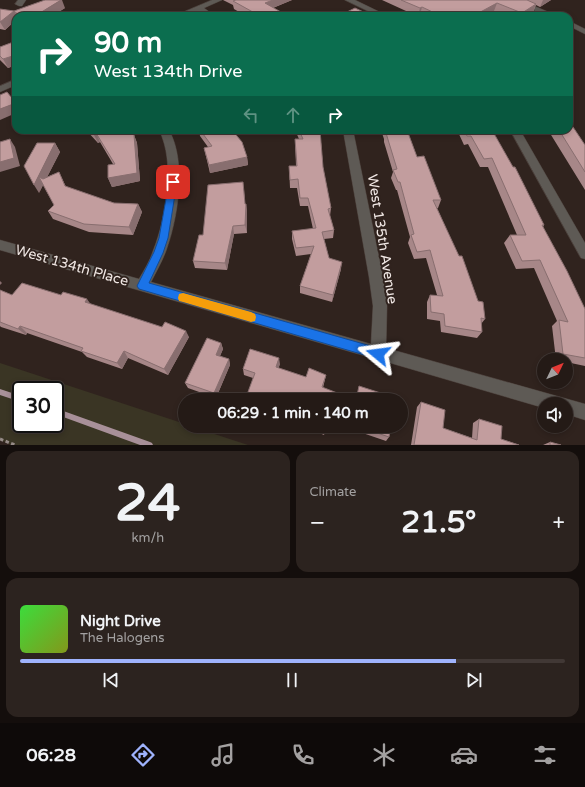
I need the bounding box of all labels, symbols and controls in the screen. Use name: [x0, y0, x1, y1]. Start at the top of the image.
text: 90 m: [94, 26, 162, 60]
icon: right: [28, 28, 80, 80]
text: West 134th Drive: [94, 60, 242, 82]
icon: left: [240, 104, 262, 126]
icon: ahead: [282, 104, 304, 126]
icon: right: [324, 104, 346, 126]
pin: [156, 165, 190, 199]
icon: arrive: [162, 171, 184, 193]
street label: West 135th Avenue: [364, 173, 401, 305]
street label: West 134th Place: [13, 241, 131, 290]
position arrow: [357, 333, 399, 375]
north arrow: [537, 353, 573, 389]
map controls: [537, 353, 573, 433]
speed limit sign: 30: [12, 381, 64, 433]
button: sound: [537, 397, 573, 433]
text: 06:29 · 1 min · 140 m: [218, 404, 368, 422]
text: 24: [115, 472, 180, 535]
text: Climate: [310, 484, 356, 500]
text: 21.5°: [401, 504, 476, 541]
text: −: [310, 510, 325, 536]
text: +: [553, 510, 565, 536]
text: km/h: [131, 530, 164, 546]
text: Night Drive: [80, 612, 161, 630]
text: The Halogens: [80, 630, 164, 646]
icon: previous: [100, 669, 122, 691]
icon: pause: [281, 669, 303, 691]
icon: next: [463, 669, 485, 691]
icon: directions: [129, 741, 157, 769]
icon: music: [209, 741, 237, 769]
icon: phone: [289, 741, 317, 769]
icon: climate: [370, 741, 398, 769]
icon: car: [450, 741, 478, 769]
icon: filters: [531, 741, 559, 769]
text: 06:28: [26, 744, 76, 766]

